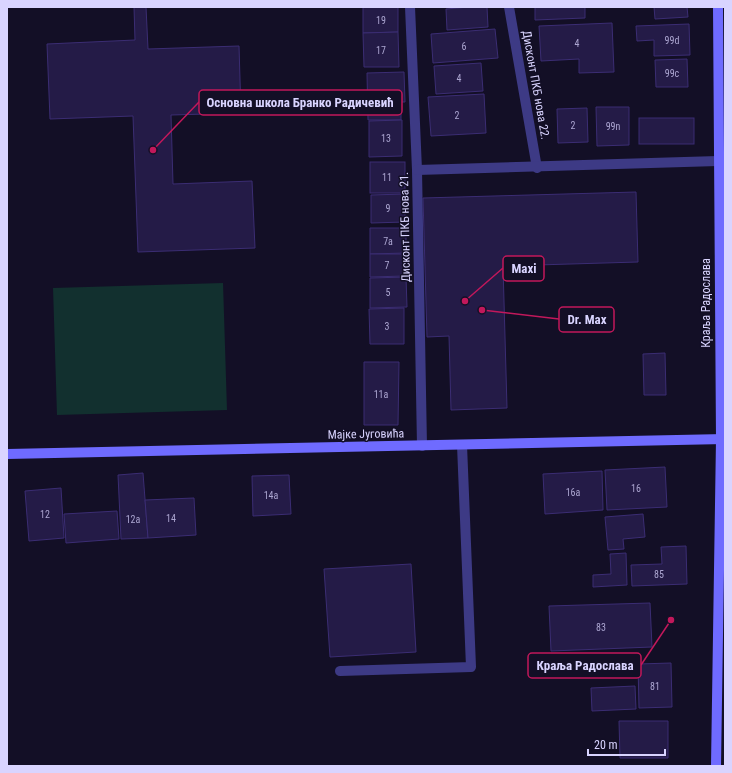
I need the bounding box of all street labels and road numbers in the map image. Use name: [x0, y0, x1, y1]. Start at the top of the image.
street label: Дисконт ПКБ нова 22.: [520, 29, 552, 141]
street label: Дисконт ПКБ нова 21.: [397, 172, 413, 282]
street label: Краља Радослава: [699, 258, 713, 348]
street label: Мајке Југовића: [328, 426, 405, 442]

